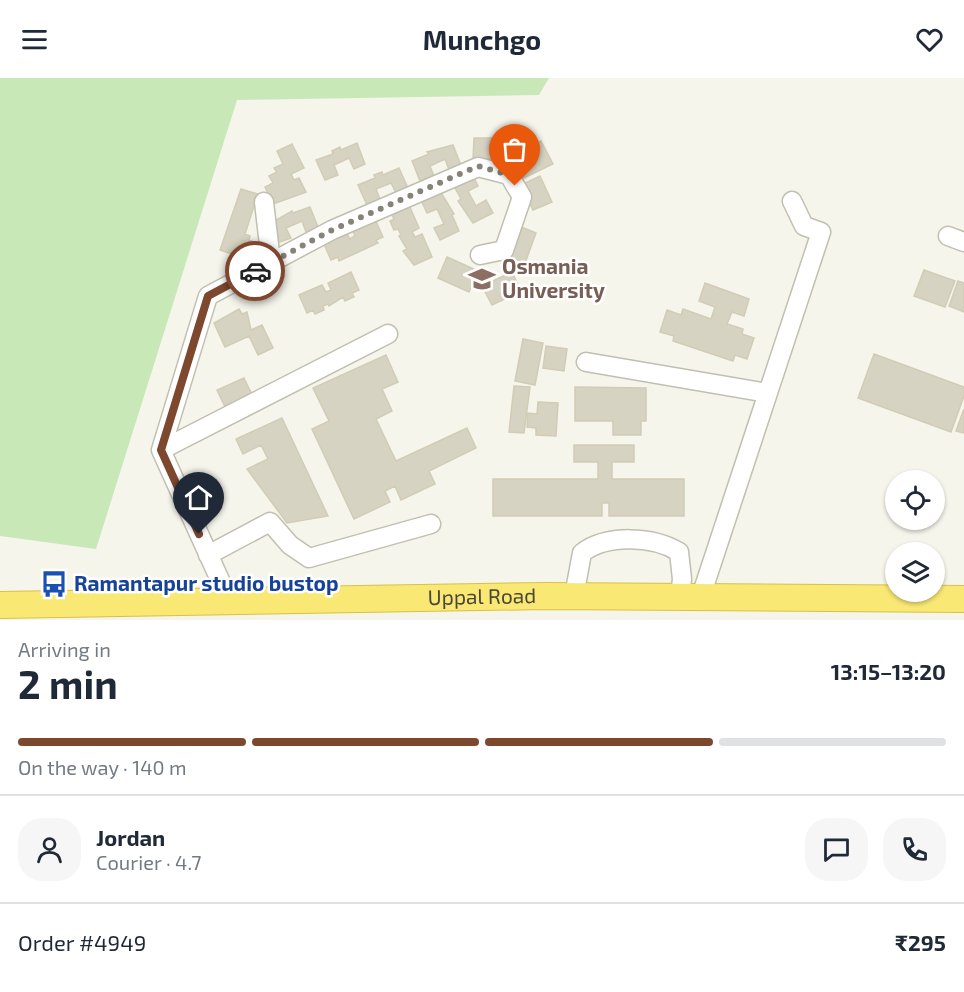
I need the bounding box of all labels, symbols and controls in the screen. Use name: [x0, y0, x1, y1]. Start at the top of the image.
icon: menu: [18, 23, 51, 56]
text: Munchgo: [423, 23, 541, 55]
icon: heart: [913, 23, 946, 56]
pin: [489, 124, 540, 186]
icon: bag: [498, 133, 531, 166]
courier: [225, 241, 285, 301]
place label: Osmania University: [502, 253, 605, 303]
icon: car: [239, 255, 272, 288]
school or university icon: Osmania University: [467, 264, 497, 294]
map controls: [885, 470, 945, 602]
button: locate: [885, 470, 945, 530]
pin: [173, 472, 224, 534]
icon: home: [182, 481, 215, 514]
button: layers: [885, 542, 945, 602]
bus stop icon: Ramantapur studio bustop: [39, 569, 69, 599]
place label: Ramantapur studio bustop: [74, 570, 339, 595]
street label: Uppal Road: [427, 582, 536, 609]
text: Arriving in: [18, 637, 111, 661]
text: 13:15–13:20: [831, 658, 946, 684]
text: 2 min: [18, 660, 118, 707]
text: On the way · 140 m: [18, 755, 187, 779]
button: person: [18, 818, 81, 881]
button: chat: [805, 818, 868, 881]
button: phone: [883, 818, 946, 881]
text: Jordan: [96, 824, 165, 850]
text: Courier · 4.7: [96, 850, 202, 874]
text: Order #4949: [18, 929, 146, 955]
text: ₹295: [895, 929, 946, 955]

